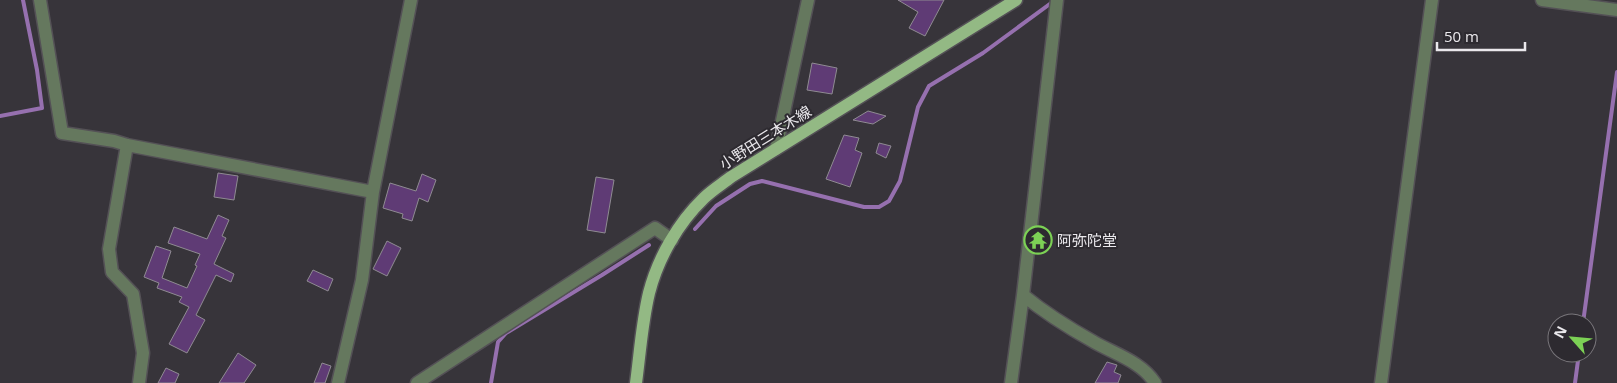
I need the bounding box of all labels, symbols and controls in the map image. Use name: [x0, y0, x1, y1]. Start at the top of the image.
scale bar: [1437, 20, 1524, 52]
text: 50 m: [1444, 26, 1479, 46]
street label: 小野田三本木線: [715, 101, 815, 173]
temple icon: 阿弥陀堂: [1023, 225, 1053, 255]
place label: 阿弥陀堂: [1057, 230, 1117, 250]
north arrow: [1547, 313, 1597, 363]
text: N: [1549, 322, 1571, 341]

